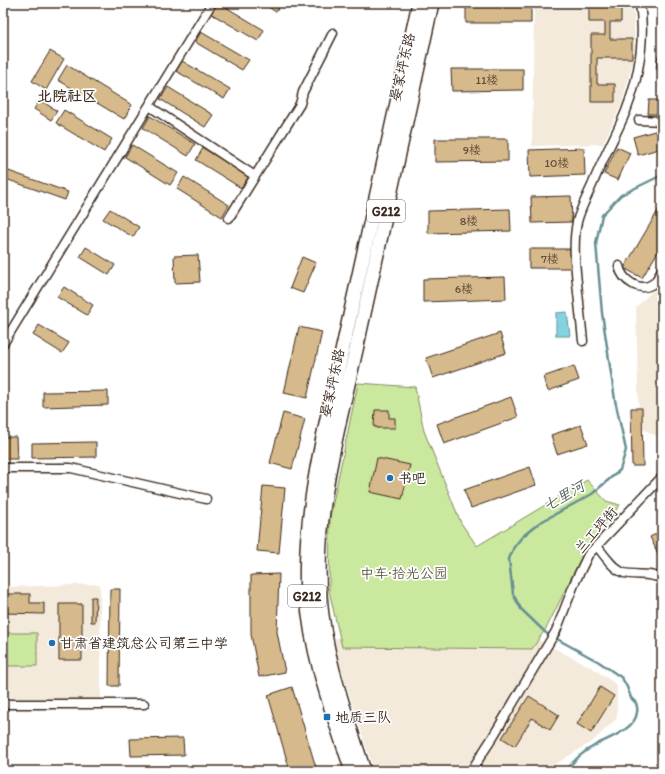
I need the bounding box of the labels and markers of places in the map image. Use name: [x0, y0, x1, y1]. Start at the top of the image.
place label: 书吧: [398, 470, 426, 487]
marker: 书吧: [385, 473, 395, 483]
place label: 甘肃省建筑总公司第三中学: [60, 635, 228, 652]
marker: 甘肃省建筑总公司第三中学: [47, 638, 57, 648]
place label: 地质三队: [335, 709, 391, 726]
marker: 地质三队: [322, 712, 332, 722]

